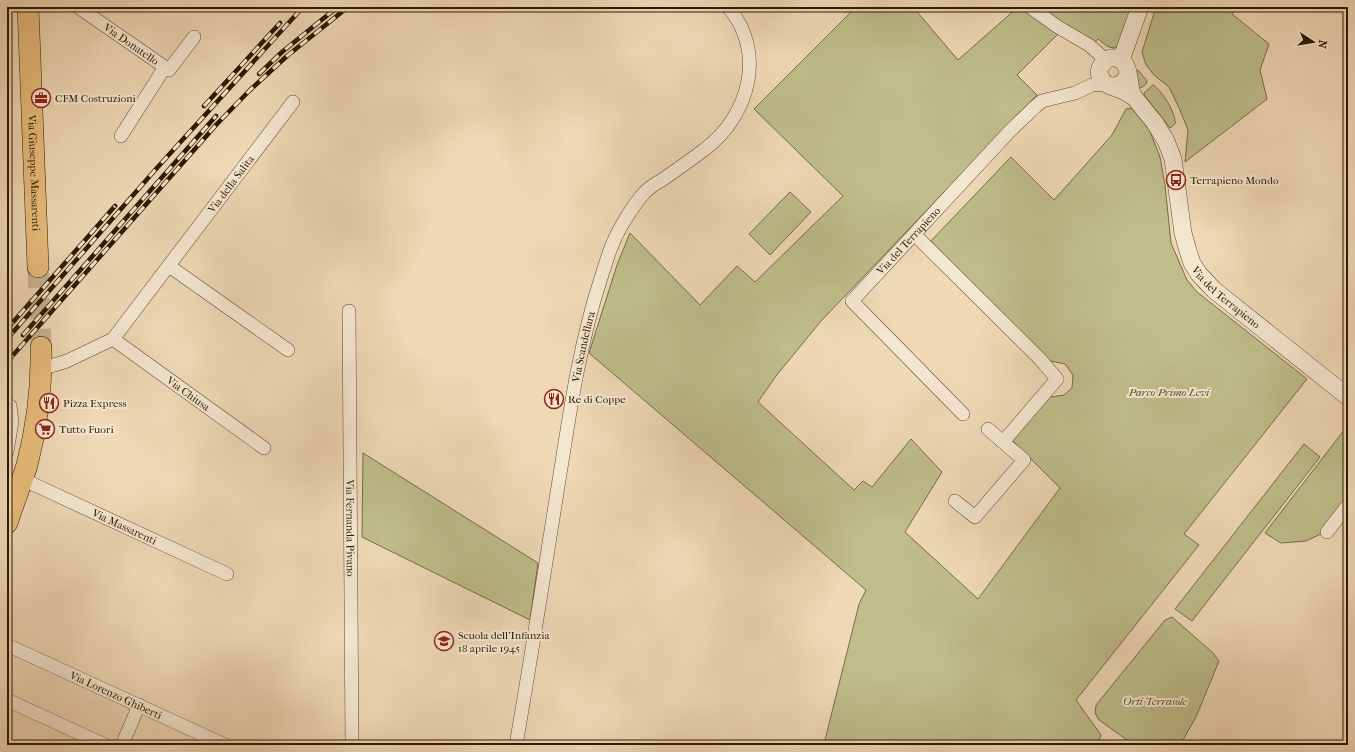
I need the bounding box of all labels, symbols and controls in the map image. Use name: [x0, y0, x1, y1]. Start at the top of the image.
street label: Via Donatello: [101, 20, 162, 68]
north arrow: [1293, 22, 1333, 62]
text: N: [1315, 39, 1330, 50]
office icon: CFM Costruzioni: [30, 87, 52, 109]
place label: CFM Costruzioni: [55, 92, 137, 105]
street label: Via Giuseppe Massarenti: [26, 114, 43, 232]
street label: Via della Salita: [204, 152, 257, 216]
bus stop icon: Terrapieno Mondo: [1165, 169, 1187, 191]
place label: Terrapieno Mondo: [1190, 174, 1279, 187]
street label: Via del Terrapieno: [873, 204, 943, 278]
street label: Via del Terrapieno: [1189, 263, 1263, 331]
street label: Via Scandellara: [569, 309, 598, 384]
street label: Via Chiusa: [164, 373, 213, 414]
park label: Parco Primo Levi: [1128, 386, 1210, 399]
restaurant icon: Re di Coppe: [543, 388, 565, 410]
restaurant icon: Pizza Express: [38, 392, 60, 414]
place label: Re di Coppe: [568, 393, 626, 406]
place label: Pizza Express: [63, 397, 127, 410]
supermarket icon: Tutto Fuori: [34, 418, 56, 440]
place label: Tutto Fuori: [59, 423, 114, 436]
street label: Via Fernanda Pivano: [344, 478, 357, 577]
street label: Via Massarenti: [89, 506, 160, 547]
place label: Scuola dell'Infanzia 18 aprile 1945: [458, 629, 550, 655]
school or university icon: Scuola dell'Infanzia 18 aprile 1945: [433, 630, 455, 652]
street label: Via Lorenzo Ghiberti: [67, 668, 165, 722]
park label: Orti Terrasole: [1123, 695, 1188, 708]

